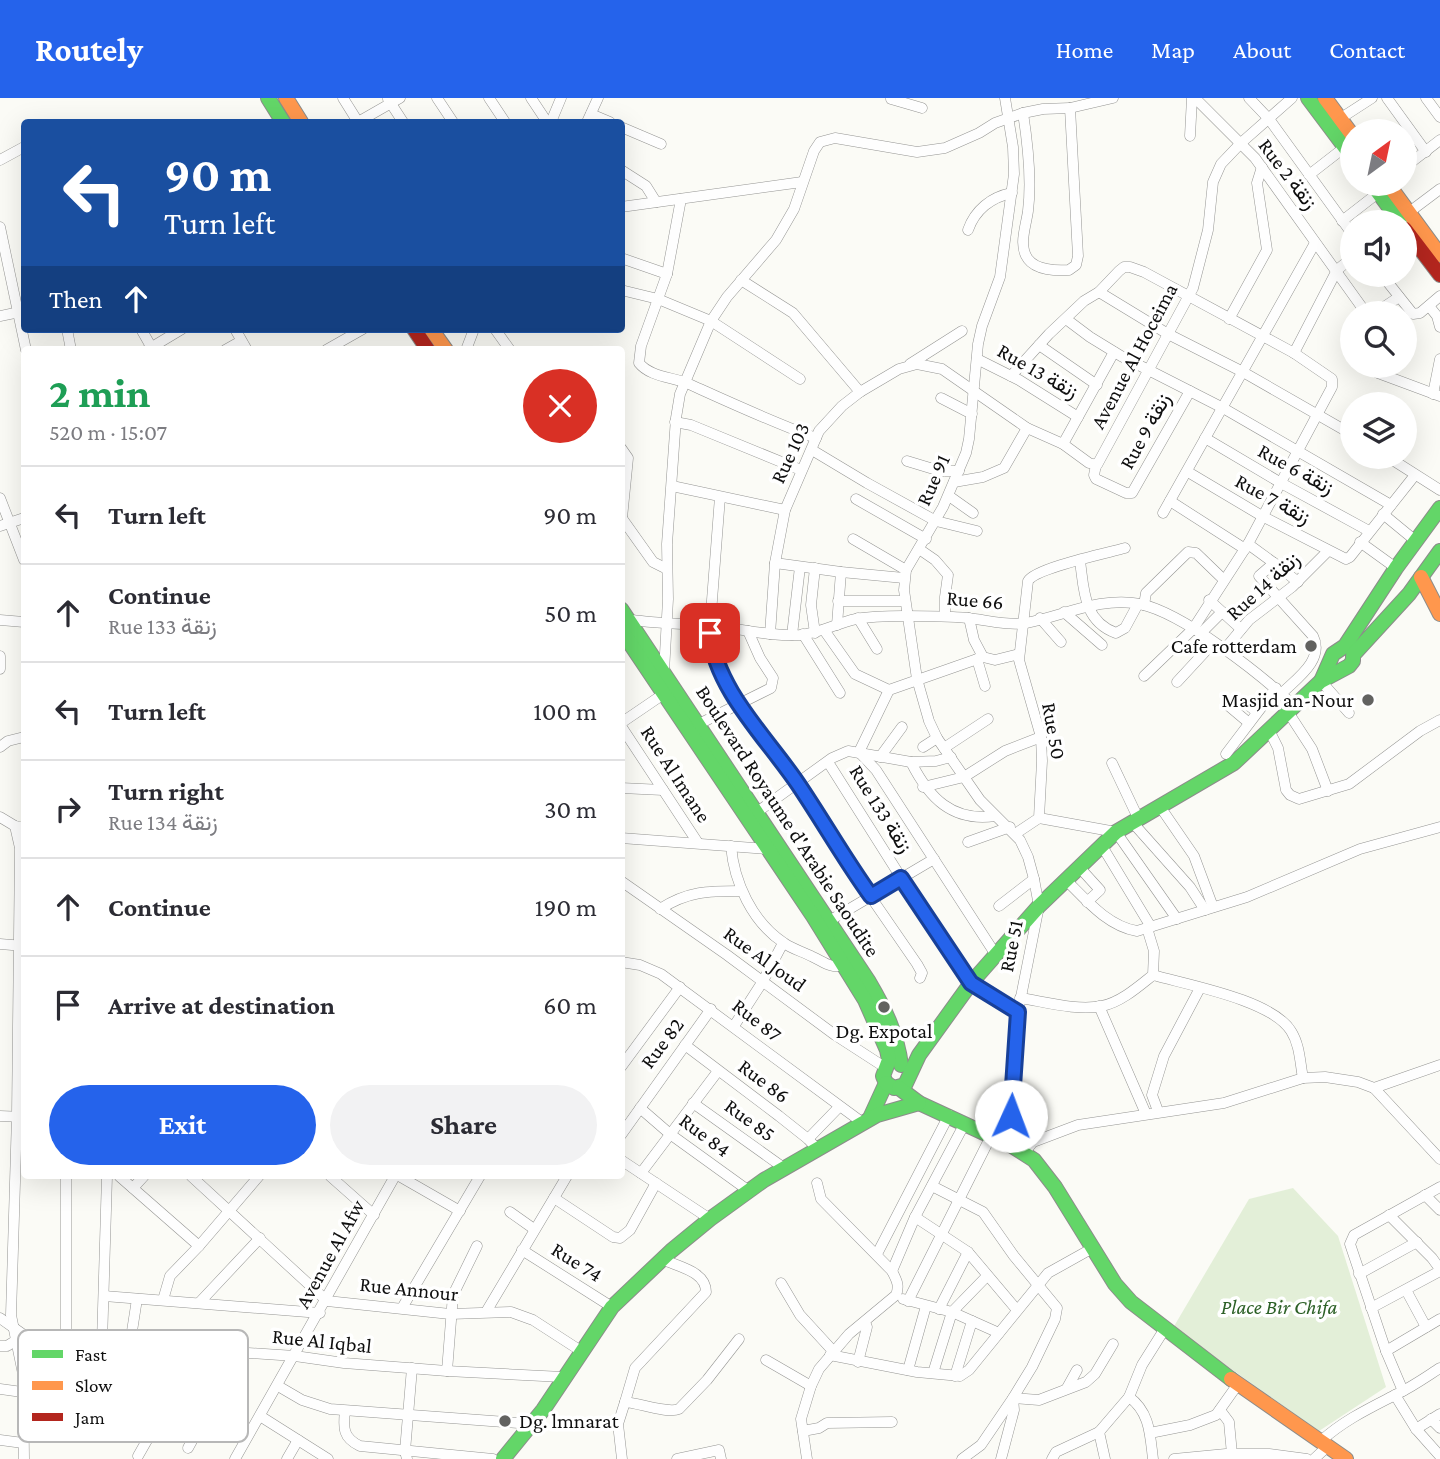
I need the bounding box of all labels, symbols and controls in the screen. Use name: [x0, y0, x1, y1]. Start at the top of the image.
text: Routely: [35, 31, 143, 68]
text: Home: [1056, 36, 1113, 63]
text: Map: [1151, 36, 1195, 63]
text: About: [1233, 36, 1291, 63]
text: Contact: [1329, 36, 1405, 63]
north arrow: [1340, 119, 1418, 196]
map controls: [1340, 119, 1417, 469]
street label: Rue 2 زنقة: [1253, 134, 1322, 215]
icon: left: [49, 147, 140, 238]
text: 90 m: [164, 147, 271, 202]
text: Turn left: [164, 205, 275, 241]
button: sound: [1340, 210, 1417, 287]
street label: Avenue Al Hoceima: [1086, 279, 1183, 433]
icon: ahead: [117, 280, 155, 318]
text: Then: [49, 285, 103, 314]
button: search: [1340, 301, 1417, 378]
street label: Rue 13 زنقة: [993, 338, 1083, 405]
text: 2 min: [49, 369, 150, 416]
button: close: [523, 369, 597, 443]
street label: Rue 9 زنقة: [1114, 389, 1177, 474]
button: layers: [1340, 392, 1417, 469]
text: 520 m · 15:07: [49, 419, 167, 445]
street label: Rue 103: [766, 419, 814, 487]
street label: Rue 6 زنقة: [1253, 438, 1338, 501]
street label: Rue 91: [911, 451, 955, 509]
street label: Rue 7 زنقة: [1231, 469, 1315, 530]
icon: left: [49, 496, 87, 534]
text: Turn left: [108, 501, 206, 530]
text: 90 m: [543, 501, 597, 530]
street label: Rue 14 زنقة: [1221, 547, 1305, 626]
text: Continue: [108, 581, 211, 610]
street label: Rue 66: [946, 586, 1004, 614]
icon: ahead: [49, 594, 87, 632]
text: 50 m: [544, 599, 597, 628]
pin: [680, 603, 740, 663]
text: Rue 133 زنقة: [108, 613, 217, 639]
icon: arrive: [691, 614, 729, 652]
place label: Cafe rotterdam: [1171, 634, 1297, 658]
marker: Cafe rotterdam: [1303, 638, 1319, 654]
street label: Boulevard Royaume d'Arabie Saoudite: [691, 681, 885, 961]
place label: Masjid an-Nour: [1222, 688, 1355, 712]
icon: left: [49, 692, 87, 730]
marker: Masjid an-Nour: [1360, 692, 1376, 708]
text: Turn left: [108, 697, 206, 726]
text: 100 m: [533, 697, 597, 726]
street label: Rue 50: [1037, 701, 1071, 761]
street label: Rue Al Imane: [636, 721, 716, 827]
street label: Rue 133 زنقة: [844, 760, 918, 858]
text: Turn right: [108, 777, 224, 806]
icon: right: [49, 790, 87, 828]
text: 30 m: [544, 795, 597, 824]
text: Rue 134 زنقة: [108, 809, 218, 835]
icon: ahead: [49, 888, 87, 926]
text: Continue: [108, 893, 211, 922]
text: 190 m: [535, 893, 597, 922]
street label: Rue 51: [994, 918, 1028, 974]
street label: Rue Al Joud: [719, 921, 811, 997]
icon: arrive: [49, 986, 87, 1024]
text: Arrive at destination: [108, 991, 335, 1020]
text: 60 m: [543, 991, 597, 1020]
street label: Rue 87: [728, 993, 787, 1047]
marker: Dg. Expotal: [876, 999, 892, 1015]
street label: Rue 82: [635, 1013, 689, 1073]
place label: Dg. Expotal: [836, 1019, 932, 1043]
street label: Rue 86: [734, 1054, 794, 1108]
position arrow: [974, 1079, 1048, 1153]
button: Exit: [49, 1085, 316, 1165]
button: Share: [330, 1085, 597, 1165]
street label: Rue 85: [720, 1094, 780, 1146]
street label: Rue 84: [675, 1108, 735, 1162]
street label: Avenue Al Afw: [290, 1195, 370, 1313]
street label: Rue 74: [547, 1237, 607, 1287]
street label: Rue Annour: [358, 1272, 460, 1306]
park label: Place Bir Chifa: [1221, 1295, 1337, 1319]
street label: Rue Al Iqbal: [271, 1324, 373, 1358]
legend: [18, 1330, 248, 1442]
text: Fast: [75, 1344, 107, 1365]
text: Slow: [75, 1375, 112, 1396]
text: Jam: [73, 1407, 105, 1428]
place label: Dg. lmnarat: [519, 1409, 620, 1433]
marker: Dg. lmnarat: [497, 1413, 513, 1429]

